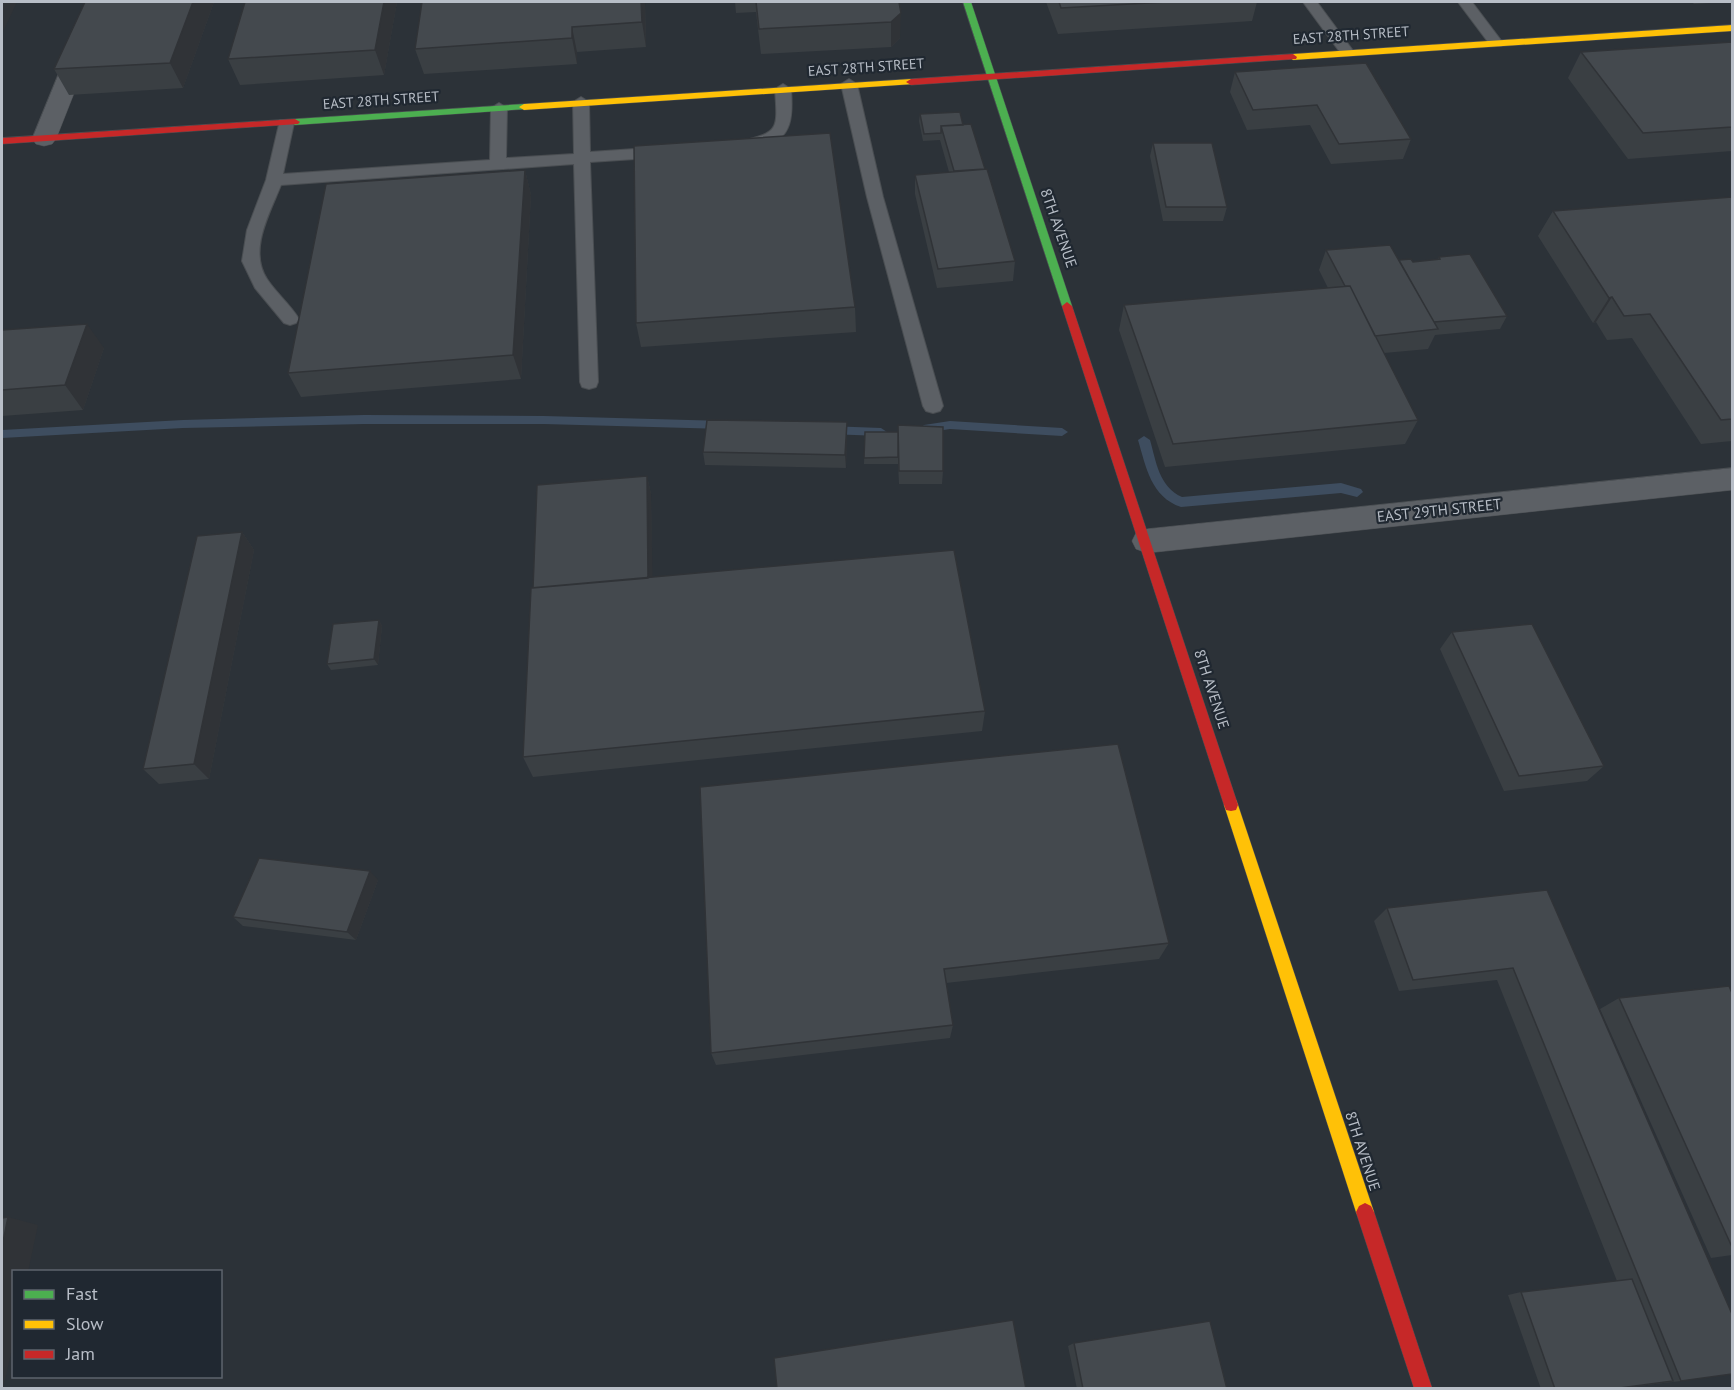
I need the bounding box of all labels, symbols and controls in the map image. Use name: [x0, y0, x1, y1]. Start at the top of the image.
street label: EAST 28TH STREET: [1292, 22, 1410, 48]
street label: EAST 28TH STREET: [807, 54, 925, 80]
street label: EAST 28TH STREET: [322, 87, 440, 113]
street label: 8TH AVENUE: [1037, 186, 1081, 270]
street label: EAST 29TH STREET: [1376, 494, 1503, 526]
street label: 8TH AVENUE: [1190, 647, 1234, 731]
street label: 8TH AVENUE: [1341, 1109, 1385, 1193]
legend: [12, 1270, 222, 1378]
text: Fast: [66, 1282, 98, 1305]
text: Slow: [66, 1312, 104, 1335]
text: Jam: [65, 1342, 95, 1365]

